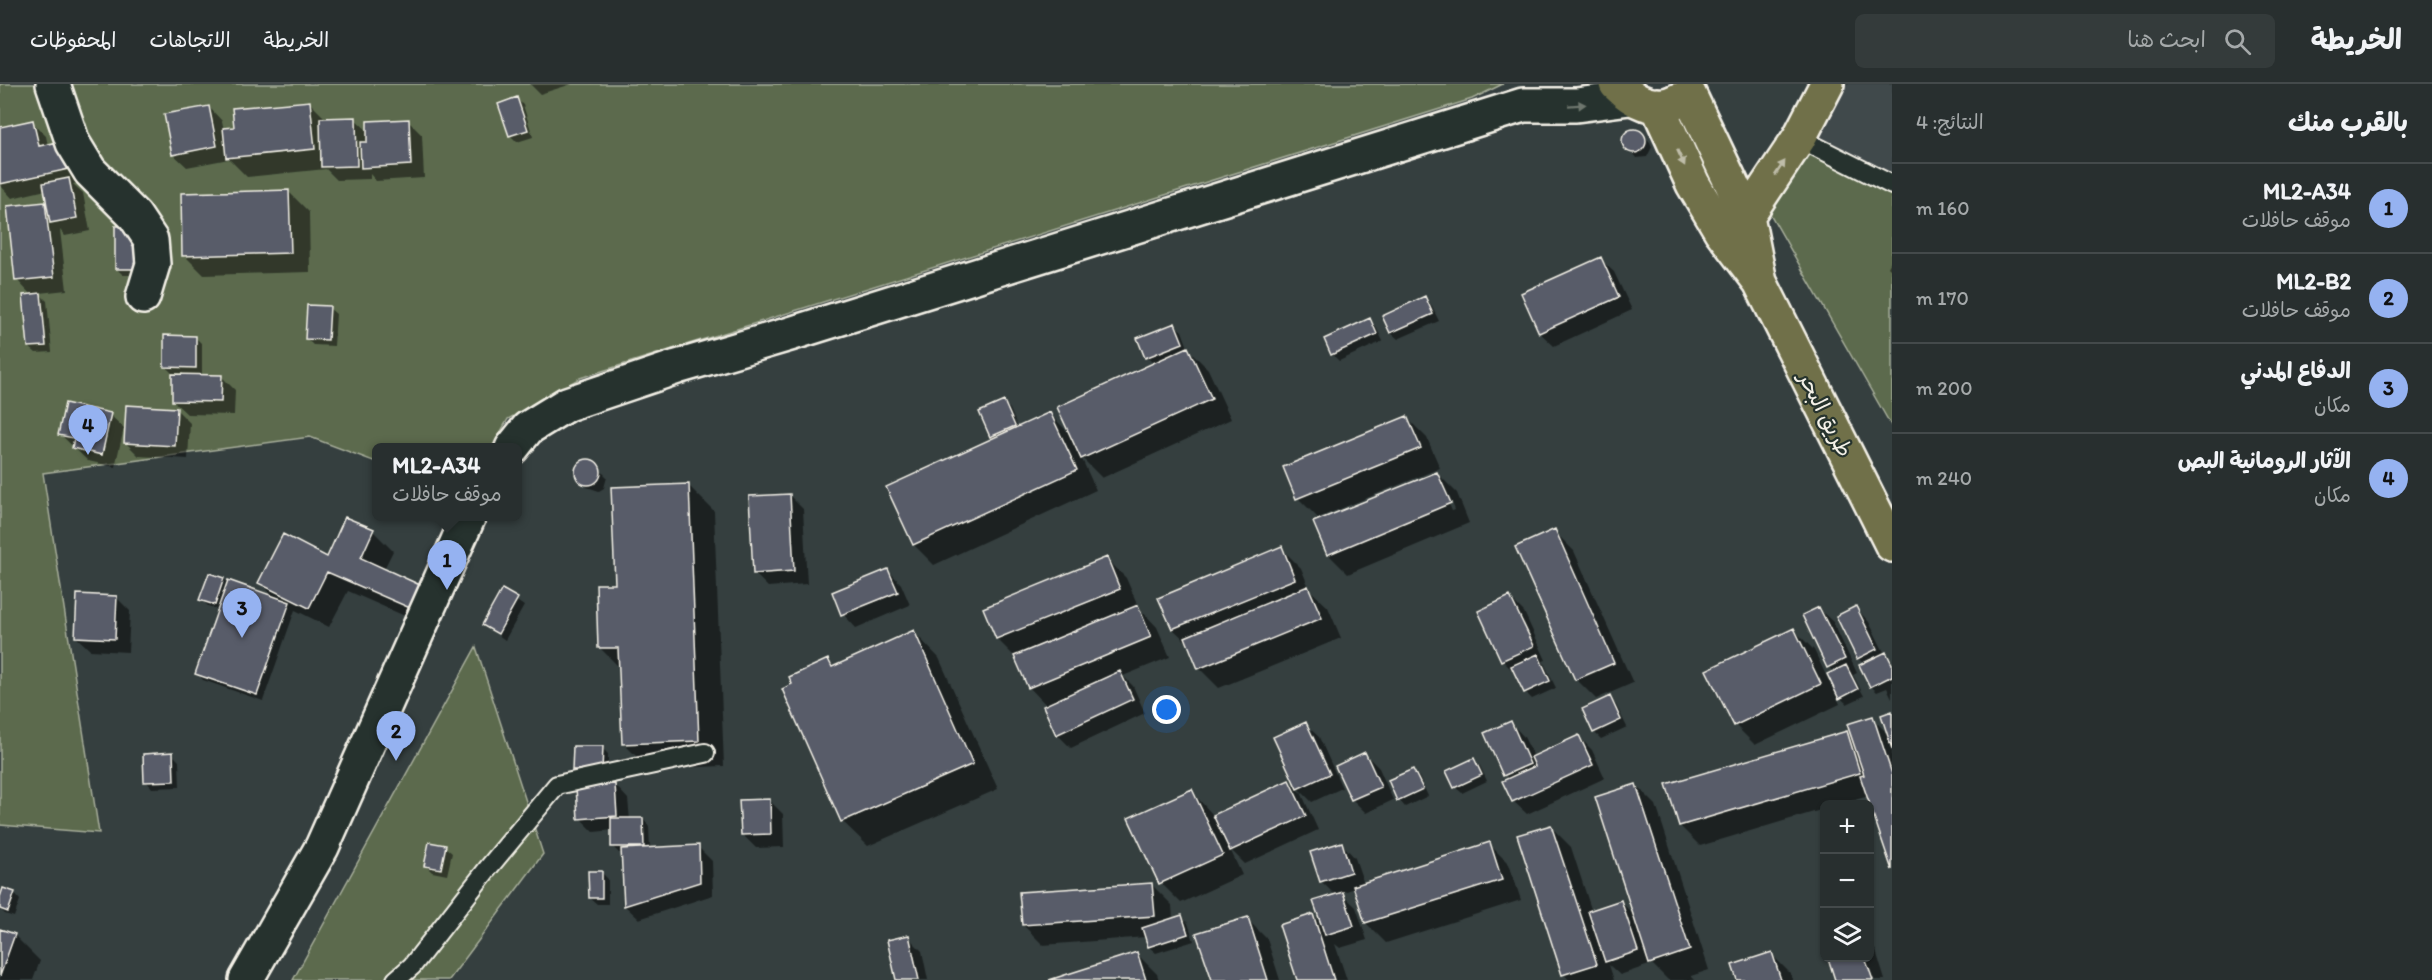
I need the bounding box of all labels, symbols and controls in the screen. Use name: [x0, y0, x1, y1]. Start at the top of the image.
search box: [1855, 14, 2275, 68]
text: الخريطة: [2311, 22, 2402, 56]
icon: search: [2221, 25, 2254, 58]
text: ابحث هنا: [2127, 26, 2206, 53]
text: المحفوظات: [30, 27, 116, 52]
text: الاتجاهات: [149, 27, 231, 52]
text: الخريطة: [264, 27, 329, 52]
one-way arrow: [1567, 100, 1586, 109]
text: بالقرب منك: [2288, 106, 2408, 138]
text: النتائج: 4: [1916, 110, 1984, 134]
one-way arrow: [1677, 150, 1686, 167]
one-way arrow: [1774, 159, 1785, 176]
text: ML2-A34: [2263, 178, 2351, 205]
text: 160 m: [1916, 196, 1970, 220]
text: 1: [2384, 196, 2393, 220]
text: موقف حافلات: [2242, 208, 2351, 232]
text: ML2-B2: [2276, 268, 2351, 295]
text: 170 m: [1916, 286, 1969, 310]
text: 2: [2383, 286, 2394, 310]
text: موقف حافلات: [2242, 298, 2351, 322]
text: الدفاع المدني: [2241, 357, 2351, 384]
street label: طريق البحر: [1792, 365, 1859, 461]
text: 200 m: [1916, 376, 1973, 400]
text: 3: [2383, 376, 2394, 400]
text: مكان: [2314, 393, 2351, 417]
pin: 4: [68, 406, 107, 455]
popup: [372, 443, 522, 521]
text: الآثار الرومانية البص: [2178, 447, 2351, 474]
text: ML2-A34: [392, 452, 480, 479]
text: 240 m: [1916, 466, 1972, 490]
text: 4: [2382, 466, 2395, 490]
text: موقف حافلات: [392, 482, 502, 506]
text: مكان: [2314, 483, 2351, 507]
pin: 1: [428, 540, 466, 590]
pin: 3: [222, 588, 262, 638]
your location: [1152, 695, 1181, 724]
pin: 2: [376, 712, 416, 761]
map controls: [1820, 800, 1874, 962]
button: +: [1820, 800, 1874, 854]
button: −: [1820, 854, 1874, 908]
button: layers: [1820, 908, 1874, 962]

